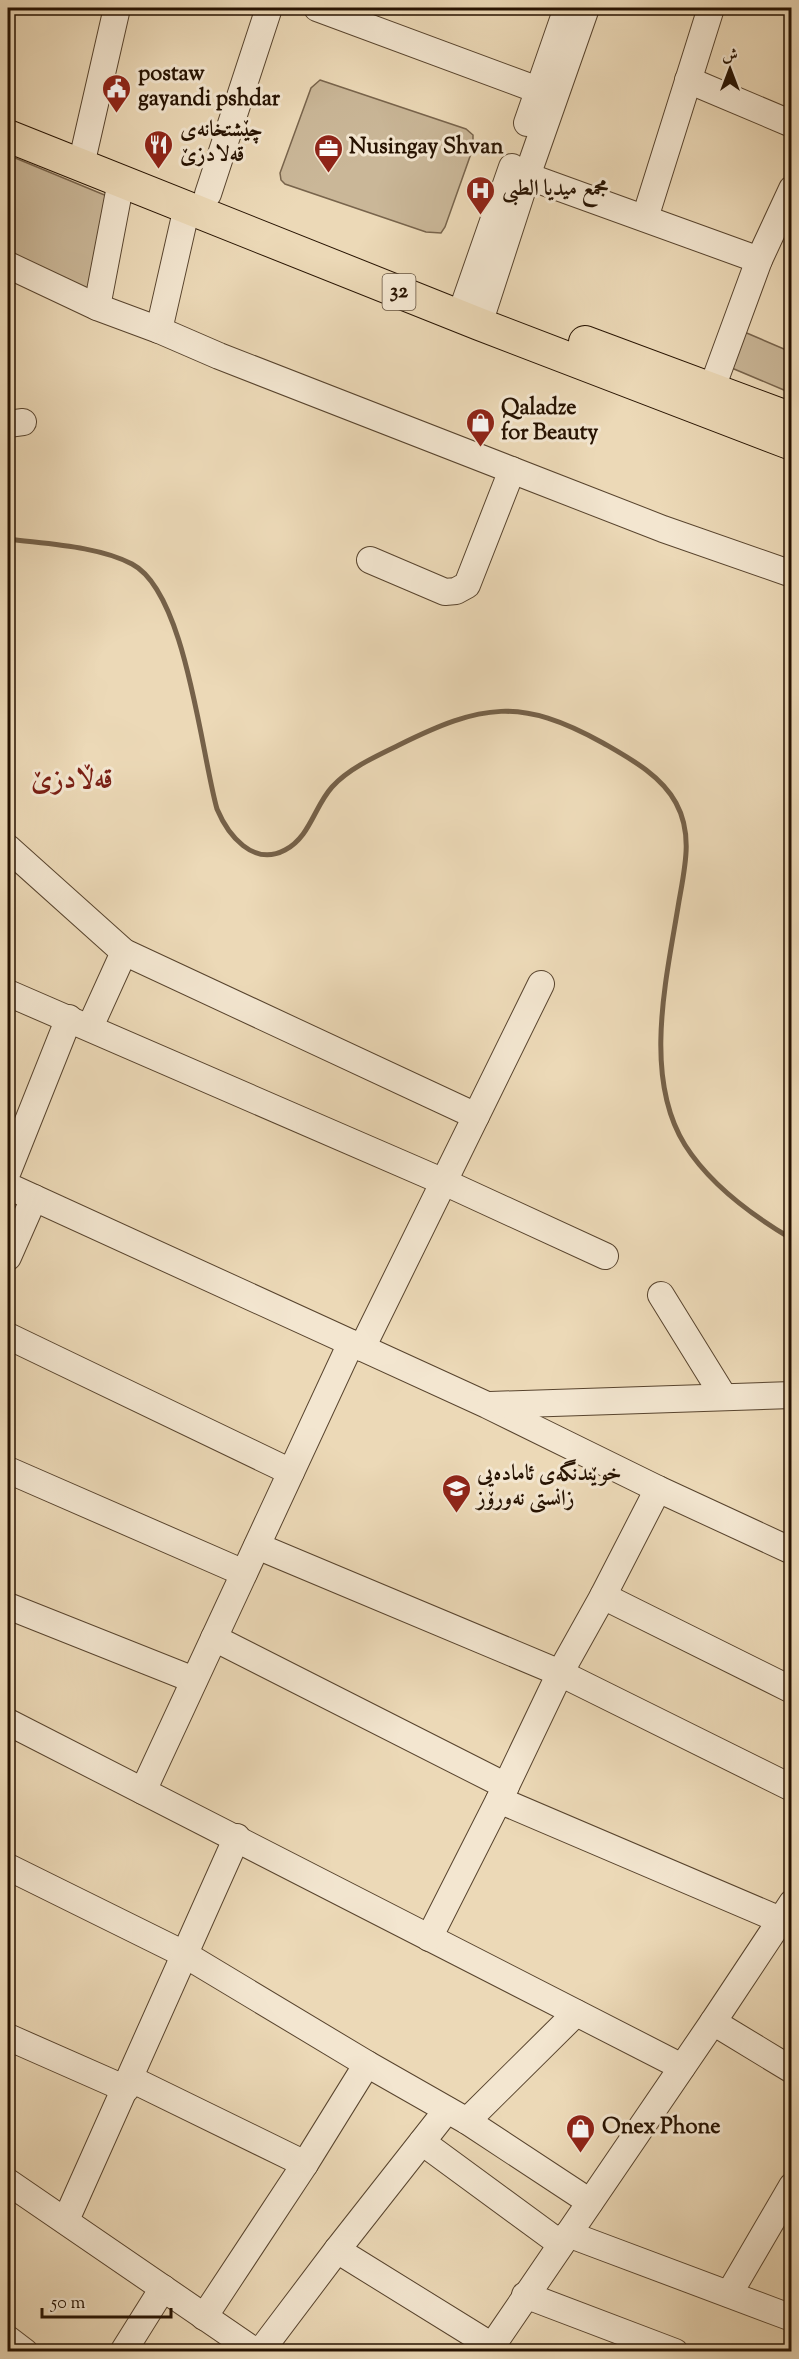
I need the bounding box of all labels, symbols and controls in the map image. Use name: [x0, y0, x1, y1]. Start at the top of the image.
north arrow: [700, 39, 760, 99]
text: ش: [722, 45, 738, 68]
place label: postaw gayandi pshdar: [138, 59, 281, 116]
public building icon: postaw gayandi pshdar: [101, 72, 133, 114]
place label: چێشتخانەی قەلادزێ: [180, 115, 263, 172]
restaurant icon: چێشتخانەی قەلادزێ: [143, 128, 175, 170]
office icon: Nusingay Shvan: [312, 132, 344, 174]
place label: Nusingay Shvan: [349, 132, 503, 164]
hospital icon: مجمع میدیا الطبی: [465, 174, 497, 216]
place label: مجمع میدیا الطبی: [502, 174, 609, 208]
road number: 32: [382, 274, 416, 310]
place label: Qaladze for Beauty: [501, 393, 598, 450]
shop icon: Qaladze for Beauty: [464, 406, 496, 448]
district label: قەڵادزێ: [31, 761, 113, 801]
place label: خوێندنگەی ئامادەیی زانستی نەورۆز: [474, 1459, 622, 1516]
school or university icon: خوێندنگەی ئامادەیی زانستی نەورۆز: [440, 1472, 472, 1514]
shop icon: Onex Phone: [565, 2112, 597, 2154]
place label: Onex Phone: [602, 2112, 721, 2144]
scale bar: [42, 2281, 171, 2319]
text: 50 m: [50, 2291, 86, 2317]

